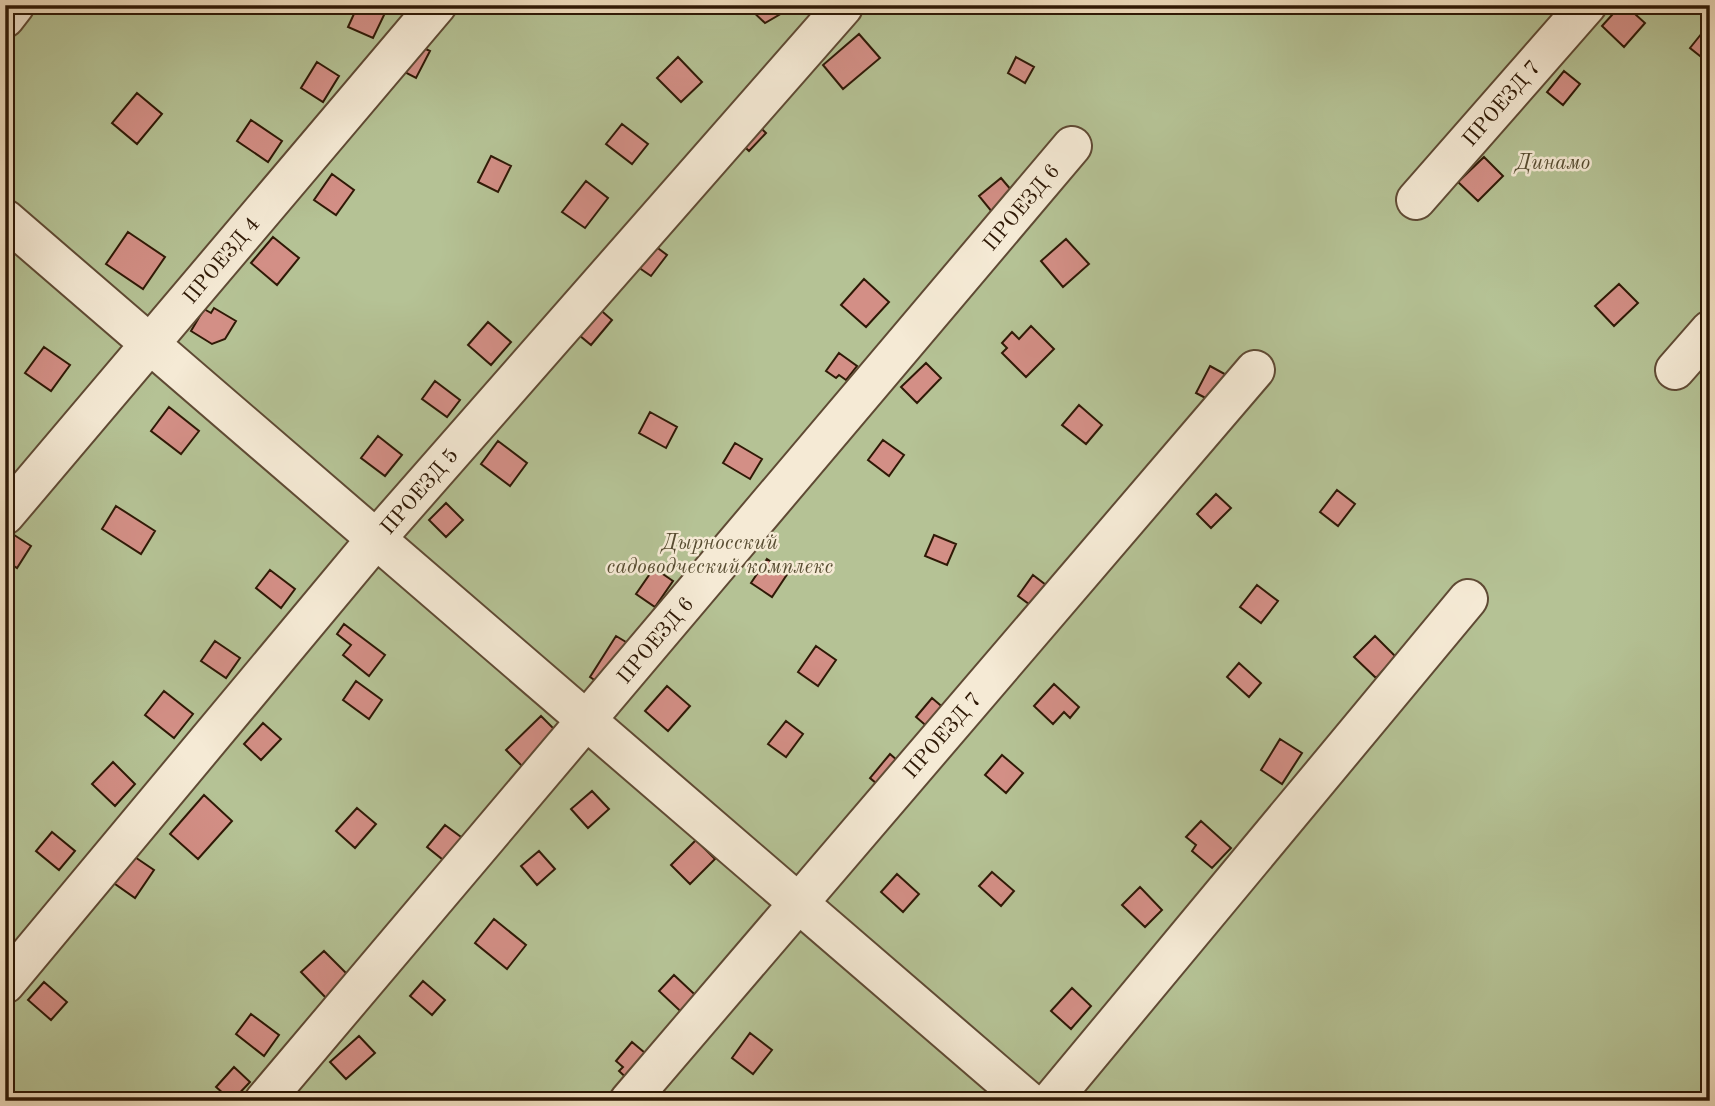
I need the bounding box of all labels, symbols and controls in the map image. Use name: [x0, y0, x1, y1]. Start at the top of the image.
street label: ПРОЕЗД 7: [1459, 57, 1545, 151]
park label: Динамо: [1513, 153, 1590, 174]
street label: ПРОЕЗД 6: [980, 161, 1064, 255]
street label: ПРОЕЗД 4: [180, 214, 264, 308]
street label: ПРОЕЗД 5: [377, 445, 463, 539]
park label: Дырносский садоводческий комплекс: [607, 533, 834, 578]
street label: ПРОЕЗД 6: [614, 594, 698, 688]
street label: ПРОЕЗД 7: [900, 689, 986, 783]

